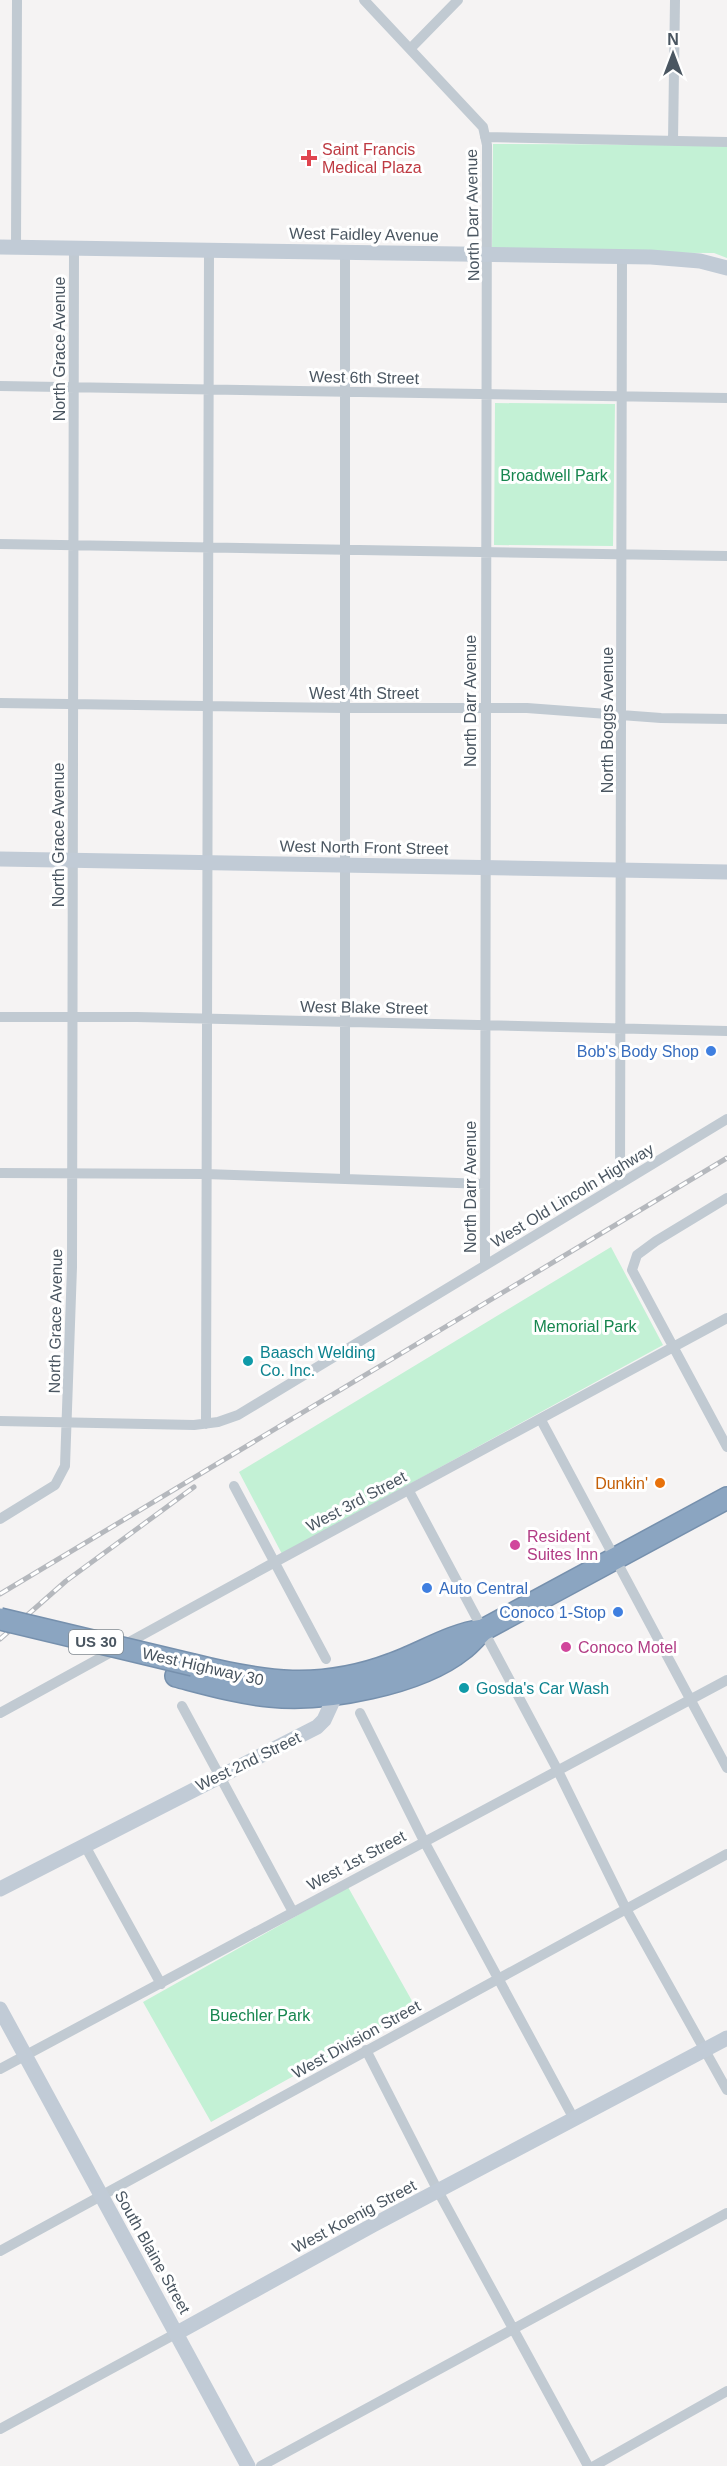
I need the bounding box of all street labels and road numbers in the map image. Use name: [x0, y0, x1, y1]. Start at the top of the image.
street label: North Darr Avenue: [463, 149, 482, 281]
street label: West Faidley Avenue: [289, 225, 439, 244]
street label: North Grace Avenue: [51, 277, 68, 421]
street label: West 6th Street: [309, 368, 420, 387]
street label: North Darr Avenue: [462, 635, 479, 767]
street label: North Boggs Avenue: [599, 647, 616, 793]
street label: West 4th Street: [309, 685, 420, 702]
street label: North Grace Avenue: [50, 763, 67, 907]
street label: West North Front Street: [280, 838, 449, 857]
street label: West Blake Street: [300, 998, 429, 1017]
street label: North Darr Avenue: [462, 1121, 479, 1253]
street label: West Old Lincoln Highway: [488, 1140, 657, 1251]
street label: North Grace Avenue: [46, 1248, 65, 1393]
street label: West 3rd Street: [303, 1468, 410, 1535]
road number: US 30: [69, 1630, 123, 1654]
street label: West Highway 30: [140, 1644, 265, 1689]
street label: West 2nd Street: [193, 1728, 304, 1794]
street label: West 1st Street: [304, 1827, 409, 1894]
street label: West Division Street: [289, 1997, 424, 2082]
street label: West Koenig Street: [290, 2176, 419, 2256]
street label: South Blaine Street: [112, 2188, 194, 2317]

